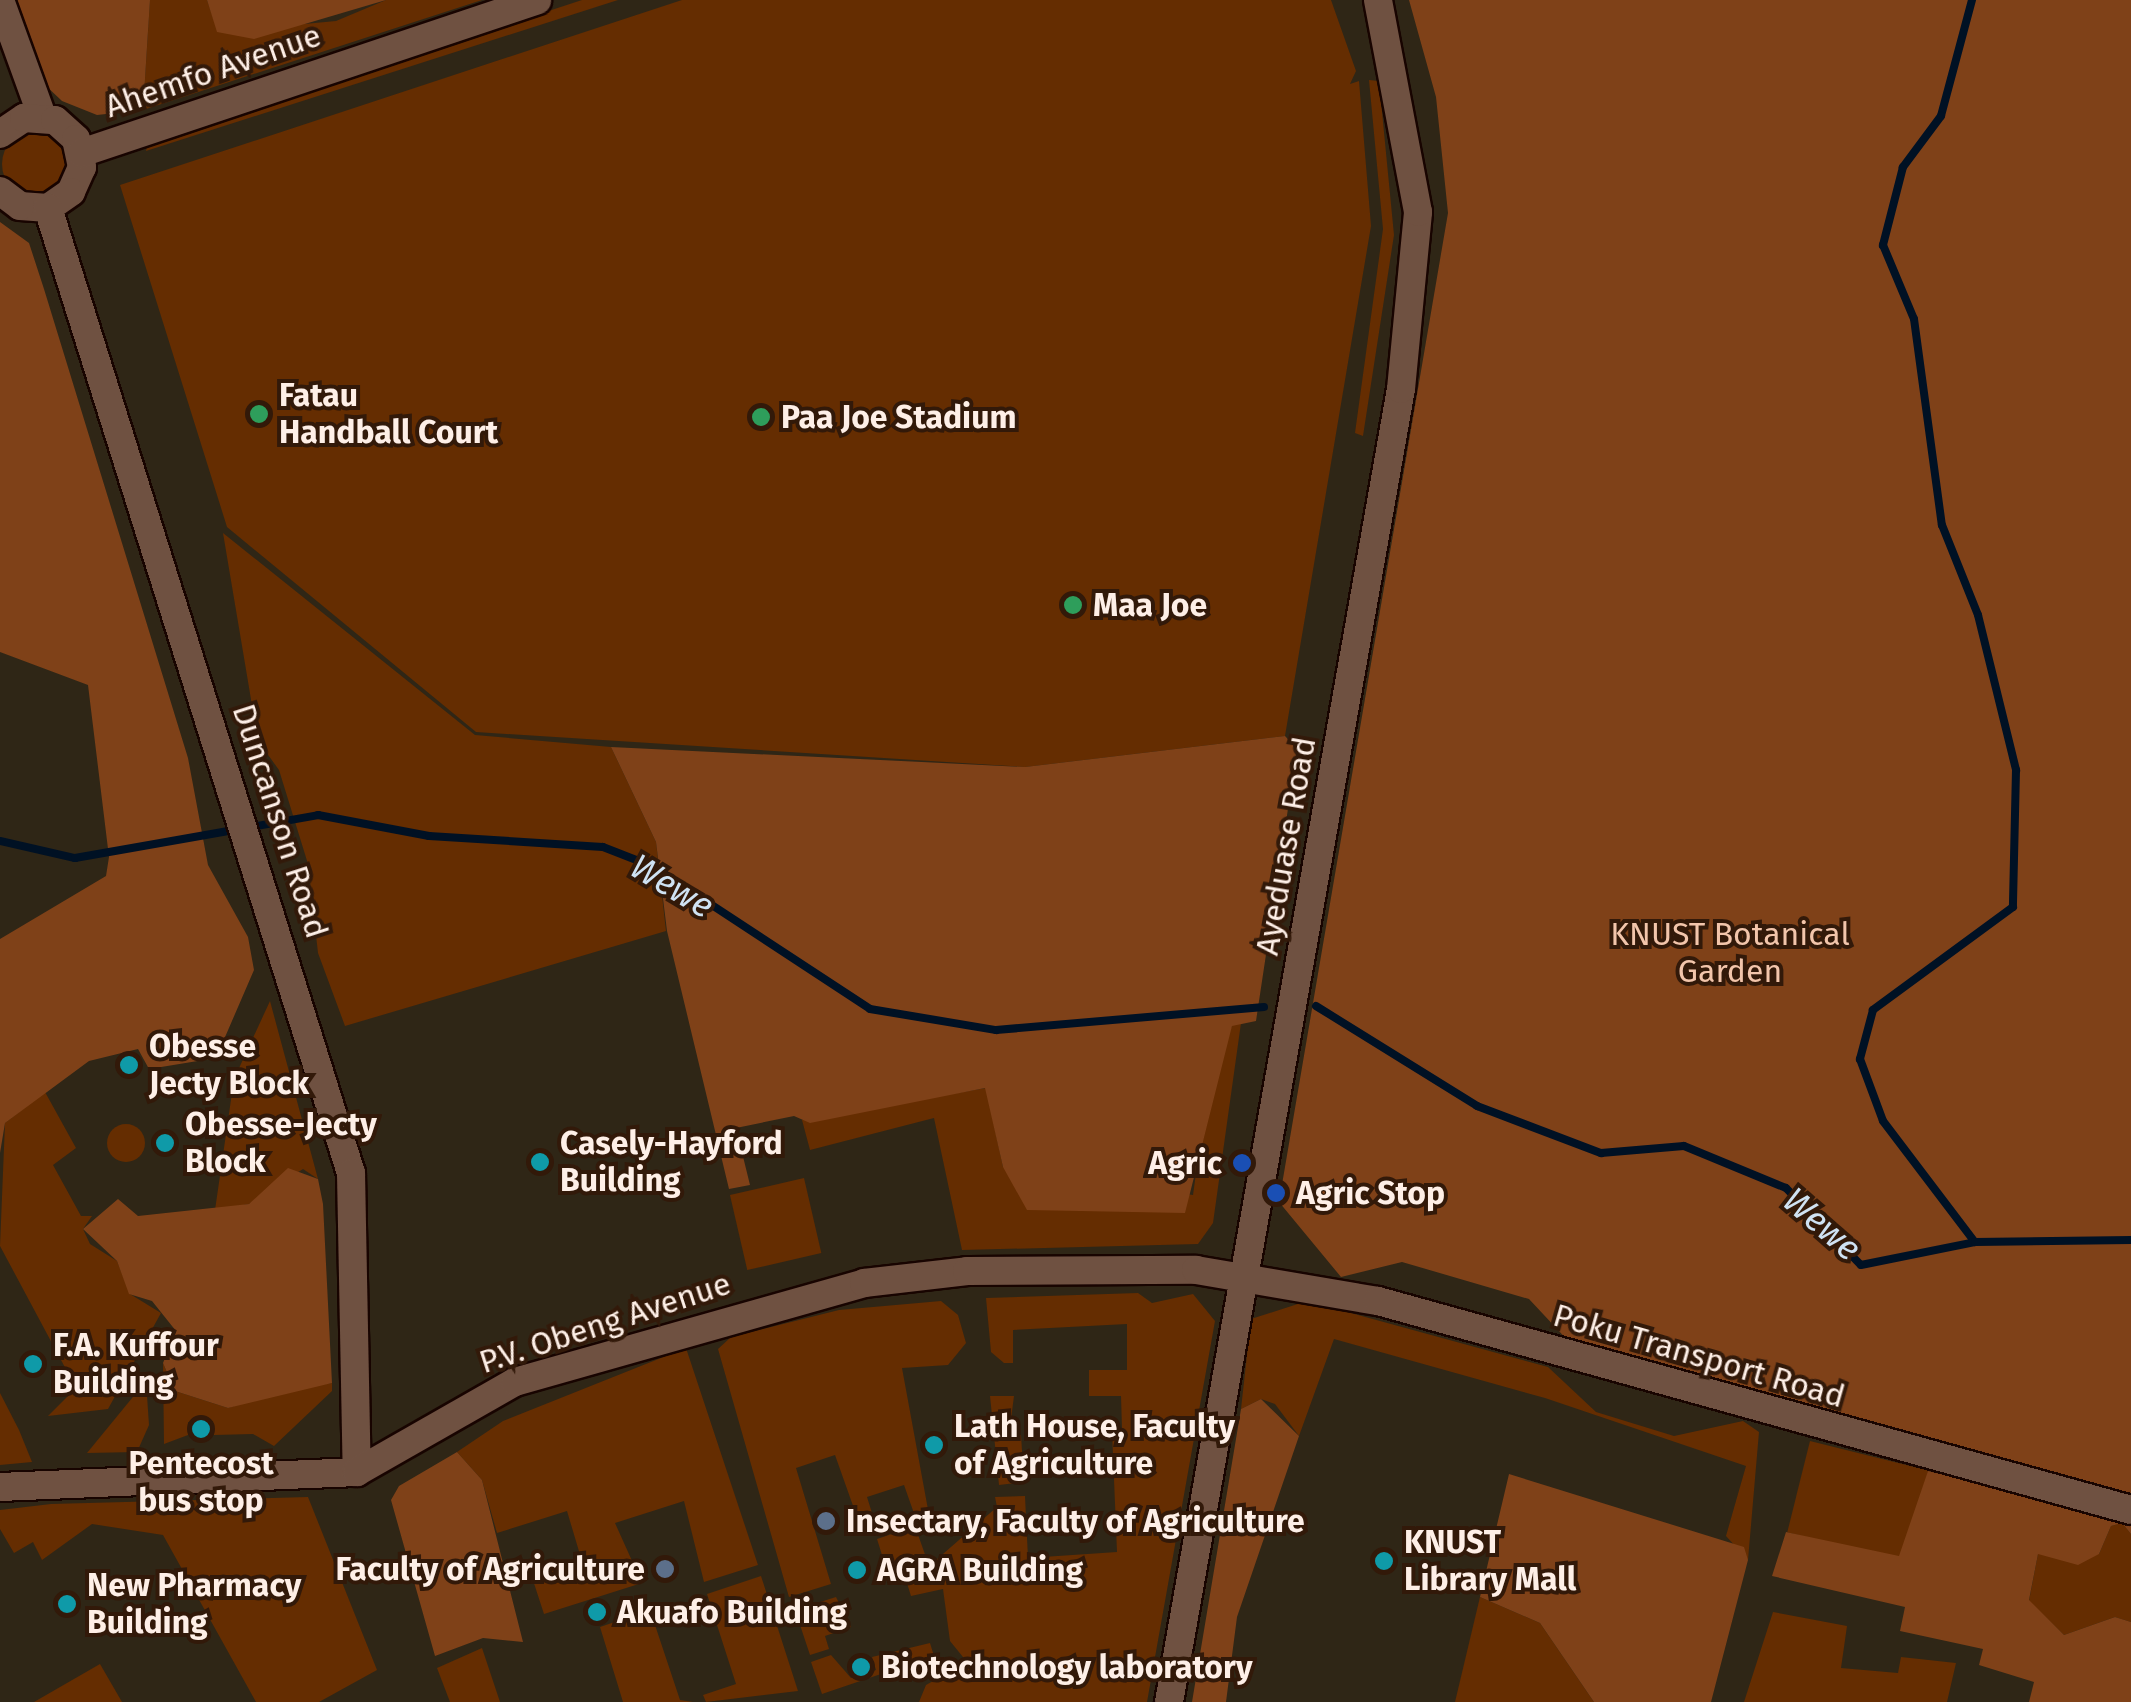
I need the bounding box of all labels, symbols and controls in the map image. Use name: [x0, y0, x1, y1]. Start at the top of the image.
street label: Ahemfo Avenue: [100, 16, 326, 126]
place label: Fatau Handball Court: [279, 377, 498, 452]
place label: Paa Joe Stadium: [781, 398, 1016, 436]
marker: Fatau Handball Court: [248, 403, 270, 425]
marker: Paa Joe Stadium: [750, 406, 772, 428]
place label: Maa Joe: [1093, 586, 1207, 624]
marker: Maa Joe: [1062, 594, 1084, 616]
street label: Duncanson Road: [224, 699, 336, 943]
street label: Ayeduase Road: [1248, 734, 1324, 958]
water label: Wewe: [623, 845, 721, 927]
park label: KNUST Botanical Garden: [1610, 916, 1850, 991]
place label: Obesse Jecty Block: [149, 1028, 309, 1103]
marker: Obesse Jecty Block: [118, 1054, 140, 1076]
place label: Obesse-Jecty Block: [185, 1106, 377, 1181]
place label: Casely-Hayford Building: [560, 1125, 783, 1200]
marker: Obesse-Jecty Block: [154, 1132, 176, 1154]
place label: Agric: [1148, 1144, 1222, 1182]
marker: Casely-Hayford Building: [529, 1151, 551, 1173]
marker: Agric: [1231, 1152, 1253, 1174]
place label: Agric Stop: [1296, 1174, 1445, 1212]
water label: Wewe: [1775, 1179, 1869, 1269]
marker: Agric Stop: [1265, 1182, 1287, 1204]
street label: P.V. Obeng Avenue: [475, 1264, 735, 1382]
street label: Poku Transport Road: [1549, 1296, 1849, 1416]
place label: F.A. Kuffour Building: [53, 1327, 219, 1402]
marker: F.A. Kuffour Building: [22, 1353, 44, 1375]
place label: Lath House, Faculty of Agriculture: [954, 1408, 1235, 1483]
marker: Pentecost bus stop: [190, 1418, 212, 1440]
marker: Lath House, Faculty of Agriculture: [923, 1434, 945, 1456]
place label: Pentecost bus stop: [129, 1445, 273, 1520]
place label: Insectary, Faculty of Agriculture: [846, 1502, 1305, 1540]
marker: Insectary, Faculty of Agriculture: [815, 1510, 837, 1532]
place label: KNUST Library Mall: [1404, 1524, 1576, 1599]
place label: Faculty of Agriculture: [336, 1550, 645, 1588]
marker: KNUST Library Mall: [1373, 1550, 1395, 1572]
place label: AGRA Building: [877, 1551, 1083, 1589]
marker: Faculty of Agriculture: [654, 1558, 676, 1580]
marker: AGRA Building: [846, 1559, 868, 1581]
place label: New Pharmacy Building: [87, 1567, 301, 1642]
marker: New Pharmacy Building: [56, 1593, 78, 1615]
place label: Akuafo Building: [617, 1593, 847, 1631]
marker: Akuafo Building: [586, 1601, 608, 1623]
place label: Biotechnology laboratory: [881, 1648, 1252, 1686]
marker: Biotechnology laboratory: [850, 1656, 872, 1678]

